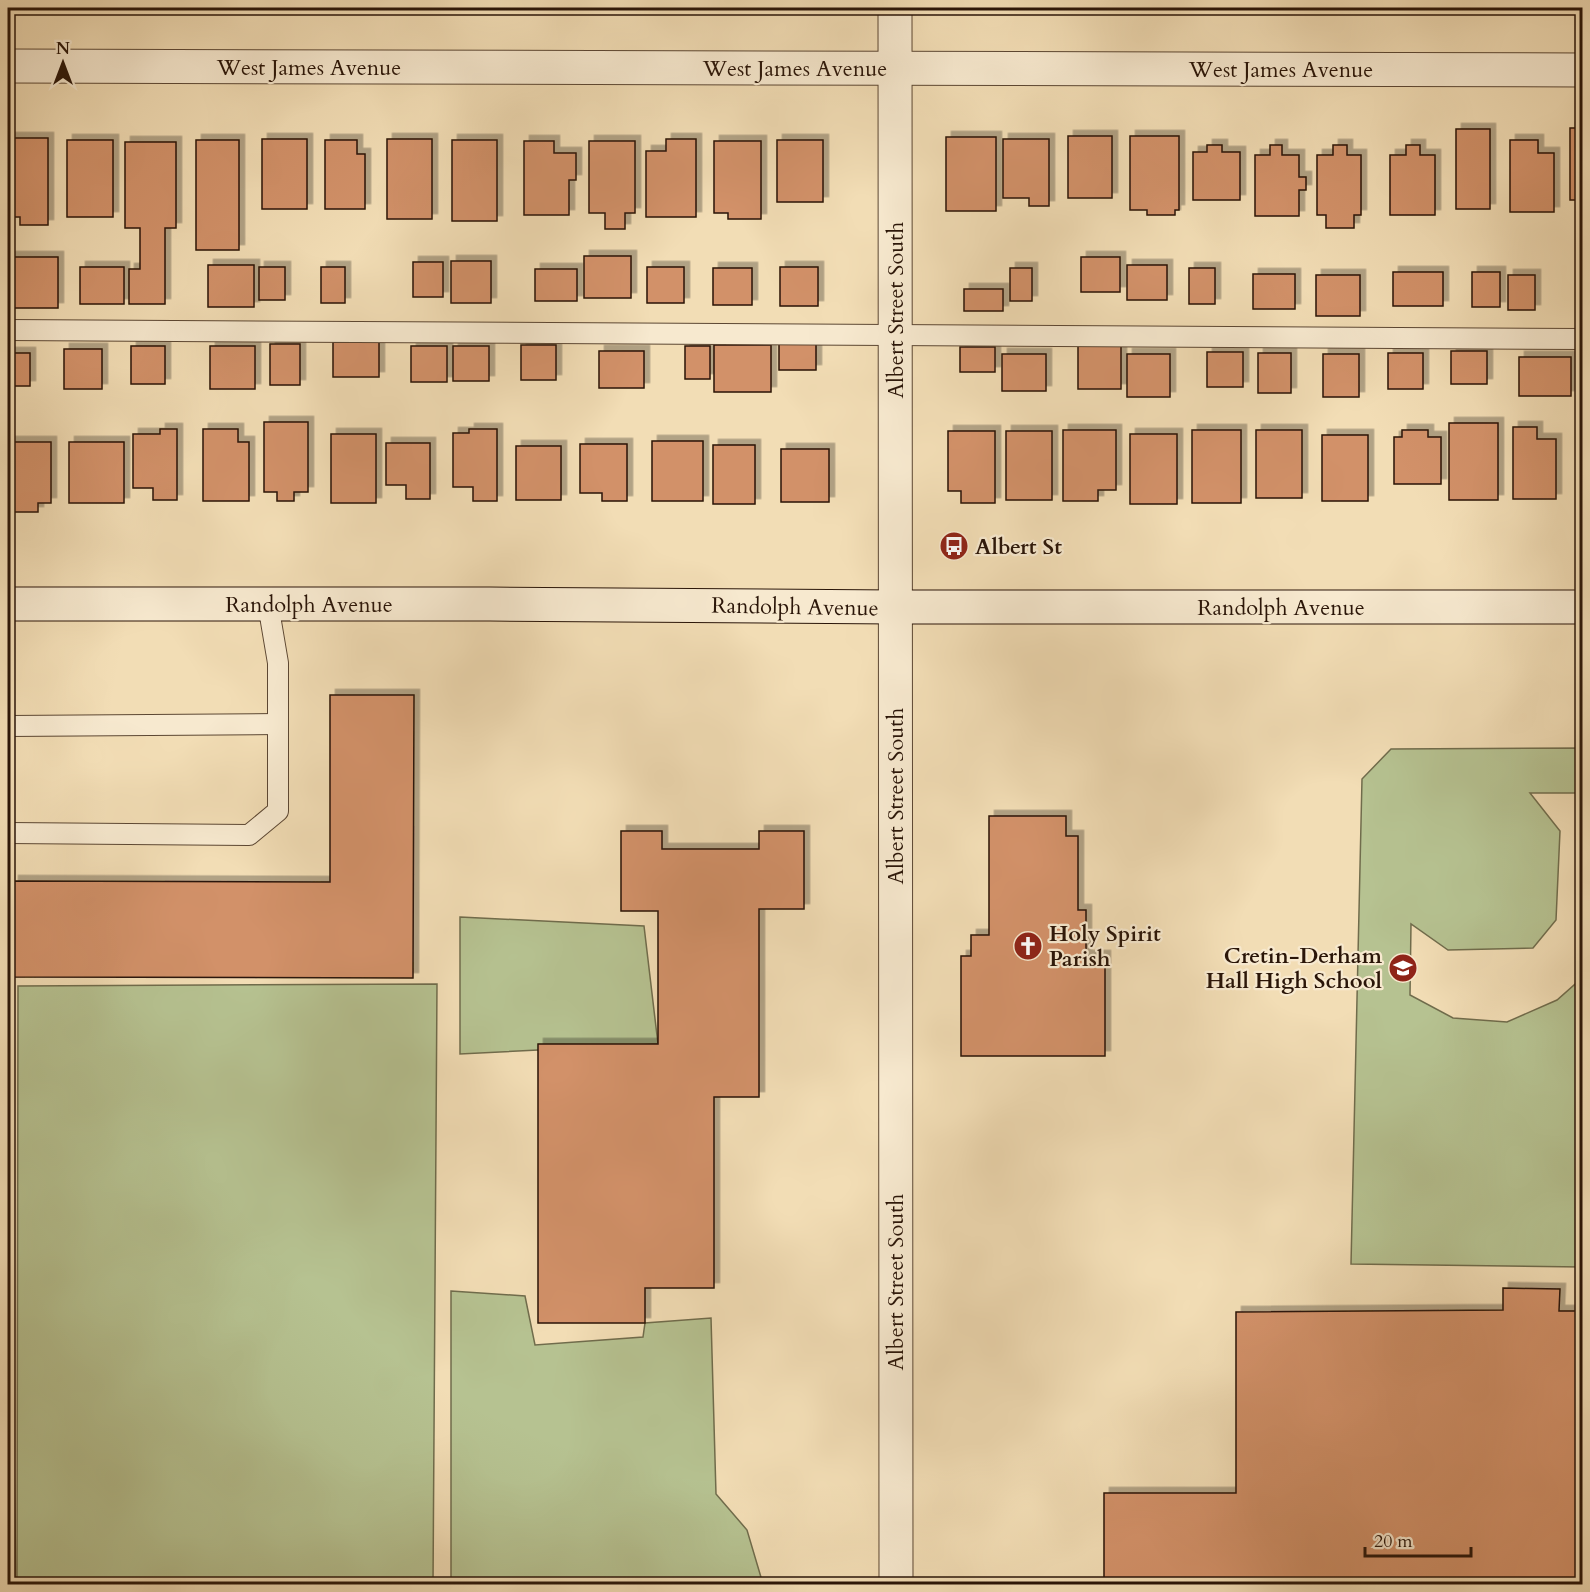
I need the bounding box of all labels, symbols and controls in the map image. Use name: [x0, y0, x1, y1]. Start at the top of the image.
north arrow: [33, 33, 93, 93]
text: N: [56, 38, 70, 60]
street label: West James Avenue: [216, 53, 401, 83]
street label: West James Avenue: [702, 54, 887, 84]
street label: West James Avenue: [1188, 55, 1373, 85]
street label: Albert Street South: [881, 222, 911, 398]
bus stop icon: Albert St: [938, 530, 970, 562]
place label: Albert St: [975, 532, 1062, 562]
street label: Randolph Avenue: [225, 590, 393, 620]
street label: Randolph Avenue: [711, 591, 879, 623]
street label: Randolph Avenue: [1197, 593, 1365, 623]
street label: Albert Street South: [881, 708, 911, 884]
place label: Holy Spirit Parish: [1049, 919, 1161, 974]
church icon: Holy Spirit Parish: [1012, 930, 1044, 962]
place label: Cretin-Derham Hall High School: [1206, 941, 1383, 996]
school or university icon: Cretin-Derham Hall High School: [1387, 952, 1419, 984]
street label: Albert Street South: [881, 1194, 911, 1370]
scale bar: [1365, 1520, 1472, 1558]
text: 20 m: [1374, 1529, 1413, 1554]

